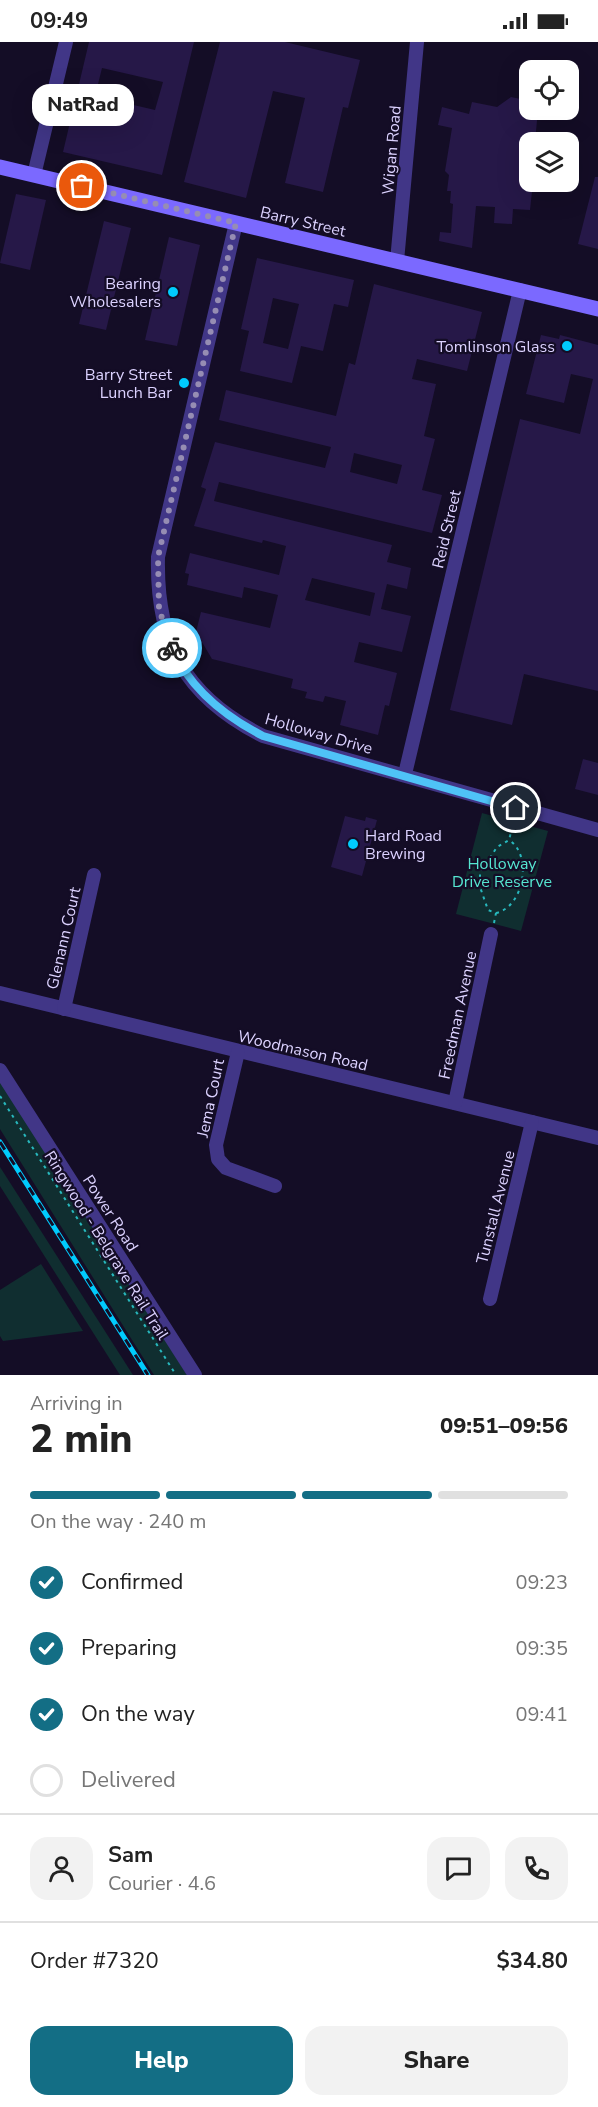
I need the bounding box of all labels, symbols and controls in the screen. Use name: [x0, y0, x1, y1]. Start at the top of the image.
text: 09:49: [30, 6, 88, 36]
map controls: [519, 60, 579, 192]
button: locate: [519, 60, 579, 120]
callout: NatRad: [31, 84, 133, 126]
text: NatRad: [47, 91, 119, 118]
street label: Wigan Road: [377, 104, 407, 196]
button: layers: [519, 132, 579, 192]
pin: [56, 160, 107, 211]
icon: bag: [65, 169, 98, 202]
street label: Barry Street: [258, 201, 348, 243]
place label: Bearing Wholesalers: [70, 273, 161, 313]
marker: Bearing Wholesalers: [166, 285, 180, 299]
place label: Tomlinson Glass: [436, 336, 555, 358]
marker: Tomlinson Glass: [560, 339, 574, 353]
place label: Barry Street Lunch Bar: [85, 364, 172, 404]
marker: Barry Street Lunch Bar: [177, 376, 191, 390]
street label: Reid Street: [427, 487, 467, 571]
courier: [142, 618, 202, 678]
icon: bike: [156, 632, 189, 665]
street label: Holloway Drive: [262, 708, 375, 760]
pin: [490, 782, 541, 833]
icon: home: [499, 791, 532, 824]
place label: Hard Road Brewing: [365, 825, 442, 865]
marker: Hard Road Brewing: [346, 837, 360, 851]
park label: Holloway Drive Reserve: [452, 853, 552, 893]
street label: Glenann Court: [42, 884, 87, 992]
street label: Freedman Avenue: [434, 949, 482, 1081]
street label: Woodmason Road: [236, 1025, 370, 1077]
street label: Jema Court: [192, 1057, 230, 1141]
street label: Ringwood - Belgrave Rail Trail: [39, 1147, 174, 1345]
street label: Tunstall Avenue: [471, 1148, 521, 1266]
street label: Power Road: [77, 1171, 143, 1256]
text: Arriving in: [30, 1390, 123, 1417]
text: 09:51–09:56: [440, 1411, 568, 1441]
text: 2 min: [30, 1413, 133, 1466]
text: On the way · 240 m: [30, 1508, 206, 1535]
icon: check: [30, 1566, 63, 1599]
text: Confirmed: [81, 1567, 183, 1597]
text: 09:23: [515, 1569, 568, 1596]
icon: check: [30, 1632, 63, 1665]
text: Preparing: [81, 1633, 177, 1663]
text: 09:35: [515, 1635, 568, 1662]
icon: check: [30, 1698, 63, 1731]
text: On the way: [81, 1699, 195, 1729]
text: 09:41: [515, 1701, 568, 1728]
text: Delivered: [81, 1765, 176, 1795]
button: person: [30, 1837, 93, 1900]
button: chat: [427, 1837, 490, 1900]
button: phone: [505, 1837, 568, 1900]
text: Sam: [108, 1840, 153, 1870]
text: Courier · 4.6: [108, 1870, 216, 1897]
text: Order #7320: [30, 1946, 159, 1976]
text: $34.80: [497, 1946, 568, 1976]
button: Help: [30, 2026, 293, 2095]
button: Share: [305, 2026, 568, 2095]

